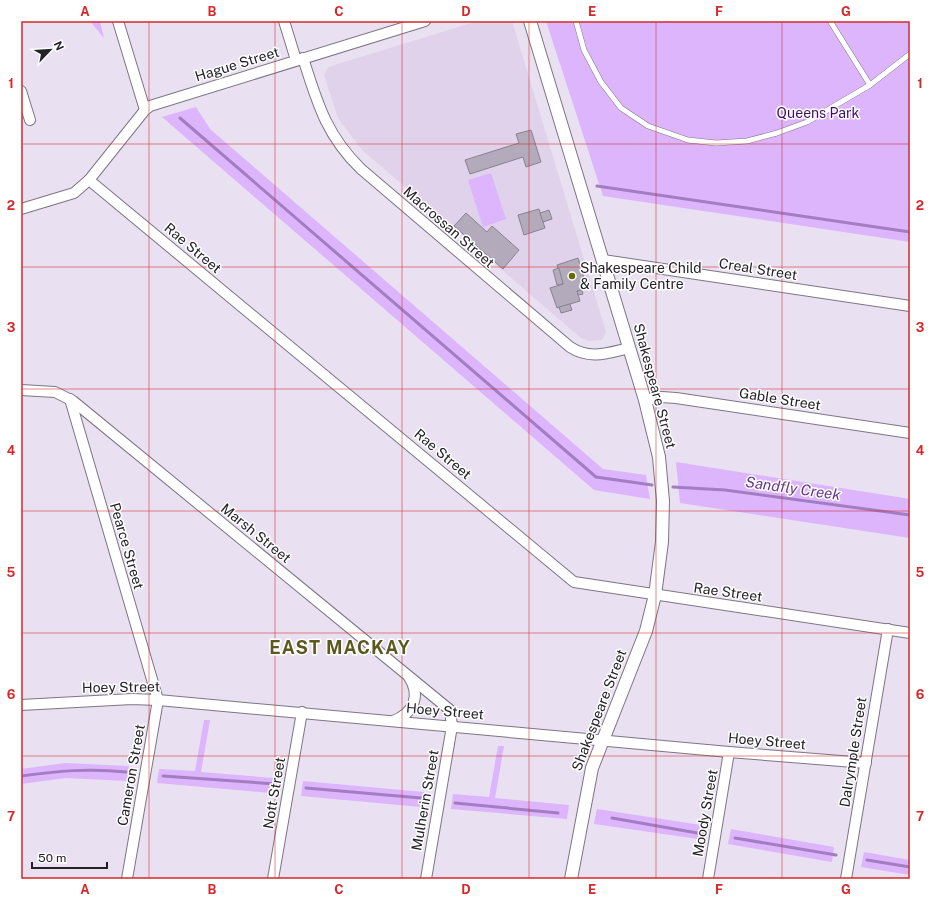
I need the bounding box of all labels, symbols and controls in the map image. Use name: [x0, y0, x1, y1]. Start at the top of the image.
text: A: [80, 4, 90, 19]
text: B: [208, 4, 217, 19]
text: C: [334, 4, 344, 19]
text: D: [461, 4, 471, 19]
text: E: [588, 4, 596, 19]
text: F: [715, 4, 723, 19]
text: G: [841, 4, 851, 19]
north arrow: [30, 30, 70, 70]
text: N: [52, 39, 66, 52]
street label: Hague Street: [193, 44, 281, 84]
text: 1: [8, 76, 14, 91]
text: 1: [917, 76, 923, 91]
park label: Queens Park: [777, 105, 860, 121]
street label: Macrossan Street: [400, 183, 498, 271]
text: 2: [7, 198, 15, 213]
text: 2: [916, 198, 924, 213]
street label: Rae Street: [161, 220, 225, 276]
street label: Creal Street: [718, 255, 798, 283]
place label: Shakespeare Child & Family Centre: [580, 260, 702, 292]
marker: Shakespeare Child & Family Centre: [567, 271, 577, 281]
text: 3: [7, 320, 16, 335]
text: 3: [916, 320, 925, 335]
street label: Shakespeare Street: [631, 322, 679, 450]
street label: Gable Street: [738, 385, 822, 413]
street label: Rae Street: [411, 426, 475, 482]
text: 4: [7, 443, 16, 458]
text: 4: [916, 443, 925, 458]
water label: Sandfly Creek: [744, 473, 843, 503]
street label: Marsh Street: [218, 500, 294, 566]
street label: Pearce Street: [107, 501, 147, 591]
text: 5: [7, 565, 16, 580]
text: 5: [916, 565, 925, 580]
street label: Rae Street: [693, 579, 763, 605]
district label: EAST MACKAY: [269, 637, 411, 658]
street label: Shakespeare Street: [568, 647, 630, 773]
street label: Hoey Street: [82, 678, 160, 696]
text: 6: [7, 687, 16, 702]
text: 6: [916, 687, 925, 702]
street label: Dalrymple Street: [836, 696, 870, 808]
street label: Hoey Street: [405, 700, 485, 722]
street label: Cameron Street: [114, 723, 148, 827]
street label: Hoey Street: [727, 730, 807, 752]
street label: Mulherin Street: [408, 748, 442, 852]
street label: Nott Street: [260, 756, 288, 830]
street label: Moody Street: [689, 768, 721, 858]
text: 7: [7, 809, 15, 824]
text: 7: [916, 809, 924, 824]
scale bar: [32, 844, 107, 870]
text: 50 m: [38, 851, 66, 865]
text: A: [80, 882, 90, 897]
text: B: [208, 882, 217, 897]
text: C: [334, 882, 344, 897]
text: D: [461, 882, 471, 897]
text: E: [588, 882, 596, 897]
text: F: [715, 882, 723, 897]
text: G: [841, 882, 851, 897]

